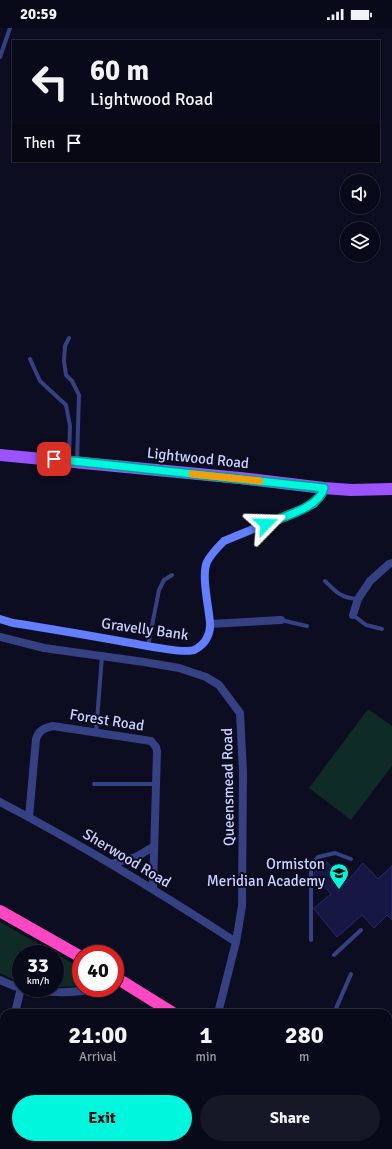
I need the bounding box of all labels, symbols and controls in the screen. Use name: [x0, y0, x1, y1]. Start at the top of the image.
text: 20:59: [20, 5, 57, 23]
text: 60 m: [90, 54, 149, 88]
icon: left: [24, 56, 76, 108]
text: Lightwood Road: [90, 88, 213, 110]
icon: arrive: [63, 132, 85, 154]
text: Then: [24, 134, 55, 152]
map controls: [340, 174, 380, 262]
button: sound: [340, 174, 380, 214]
button: layers: [340, 222, 380, 262]
pin: [37, 442, 71, 476]
street label: Lightwood Road: [146, 444, 250, 472]
icon: arrive: [43, 448, 65, 470]
position arrow: [245, 503, 287, 545]
street label: Gravelly Bank: [100, 614, 190, 644]
street label: Forest Road: [68, 705, 146, 735]
street label: Queensmead Road: [218, 728, 238, 846]
street label: Sherwood Road: [80, 825, 174, 891]
place label: Ormiston Meridian Academy: [207, 855, 325, 890]
school or university icon: Ormiston Meridian Academy: [328, 862, 350, 890]
speed limit sign: 40: [72, 945, 124, 997]
text: 33: [27, 953, 49, 978]
text: km/h: [27, 975, 49, 987]
text: 21:00: [68, 1020, 127, 1050]
text: 1: [200, 1020, 212, 1050]
text: 280: [285, 1020, 324, 1050]
text: Arrival: [79, 1049, 116, 1065]
text: min: [196, 1049, 217, 1065]
text: m: [299, 1049, 309, 1065]
button: Exit: [12, 1095, 192, 1141]
button: Share: [200, 1095, 380, 1141]

